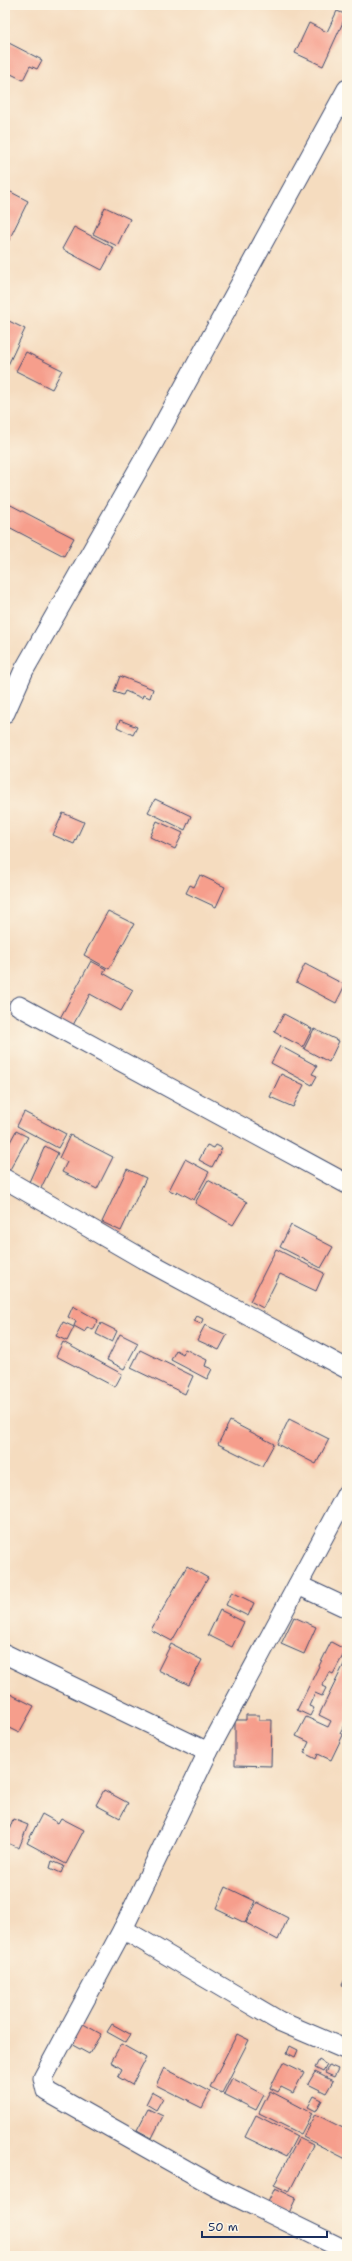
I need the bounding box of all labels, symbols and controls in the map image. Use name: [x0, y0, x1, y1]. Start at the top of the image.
scale bar: [202, 2213, 327, 2239]
text: 50 m: [208, 2219, 238, 2235]

